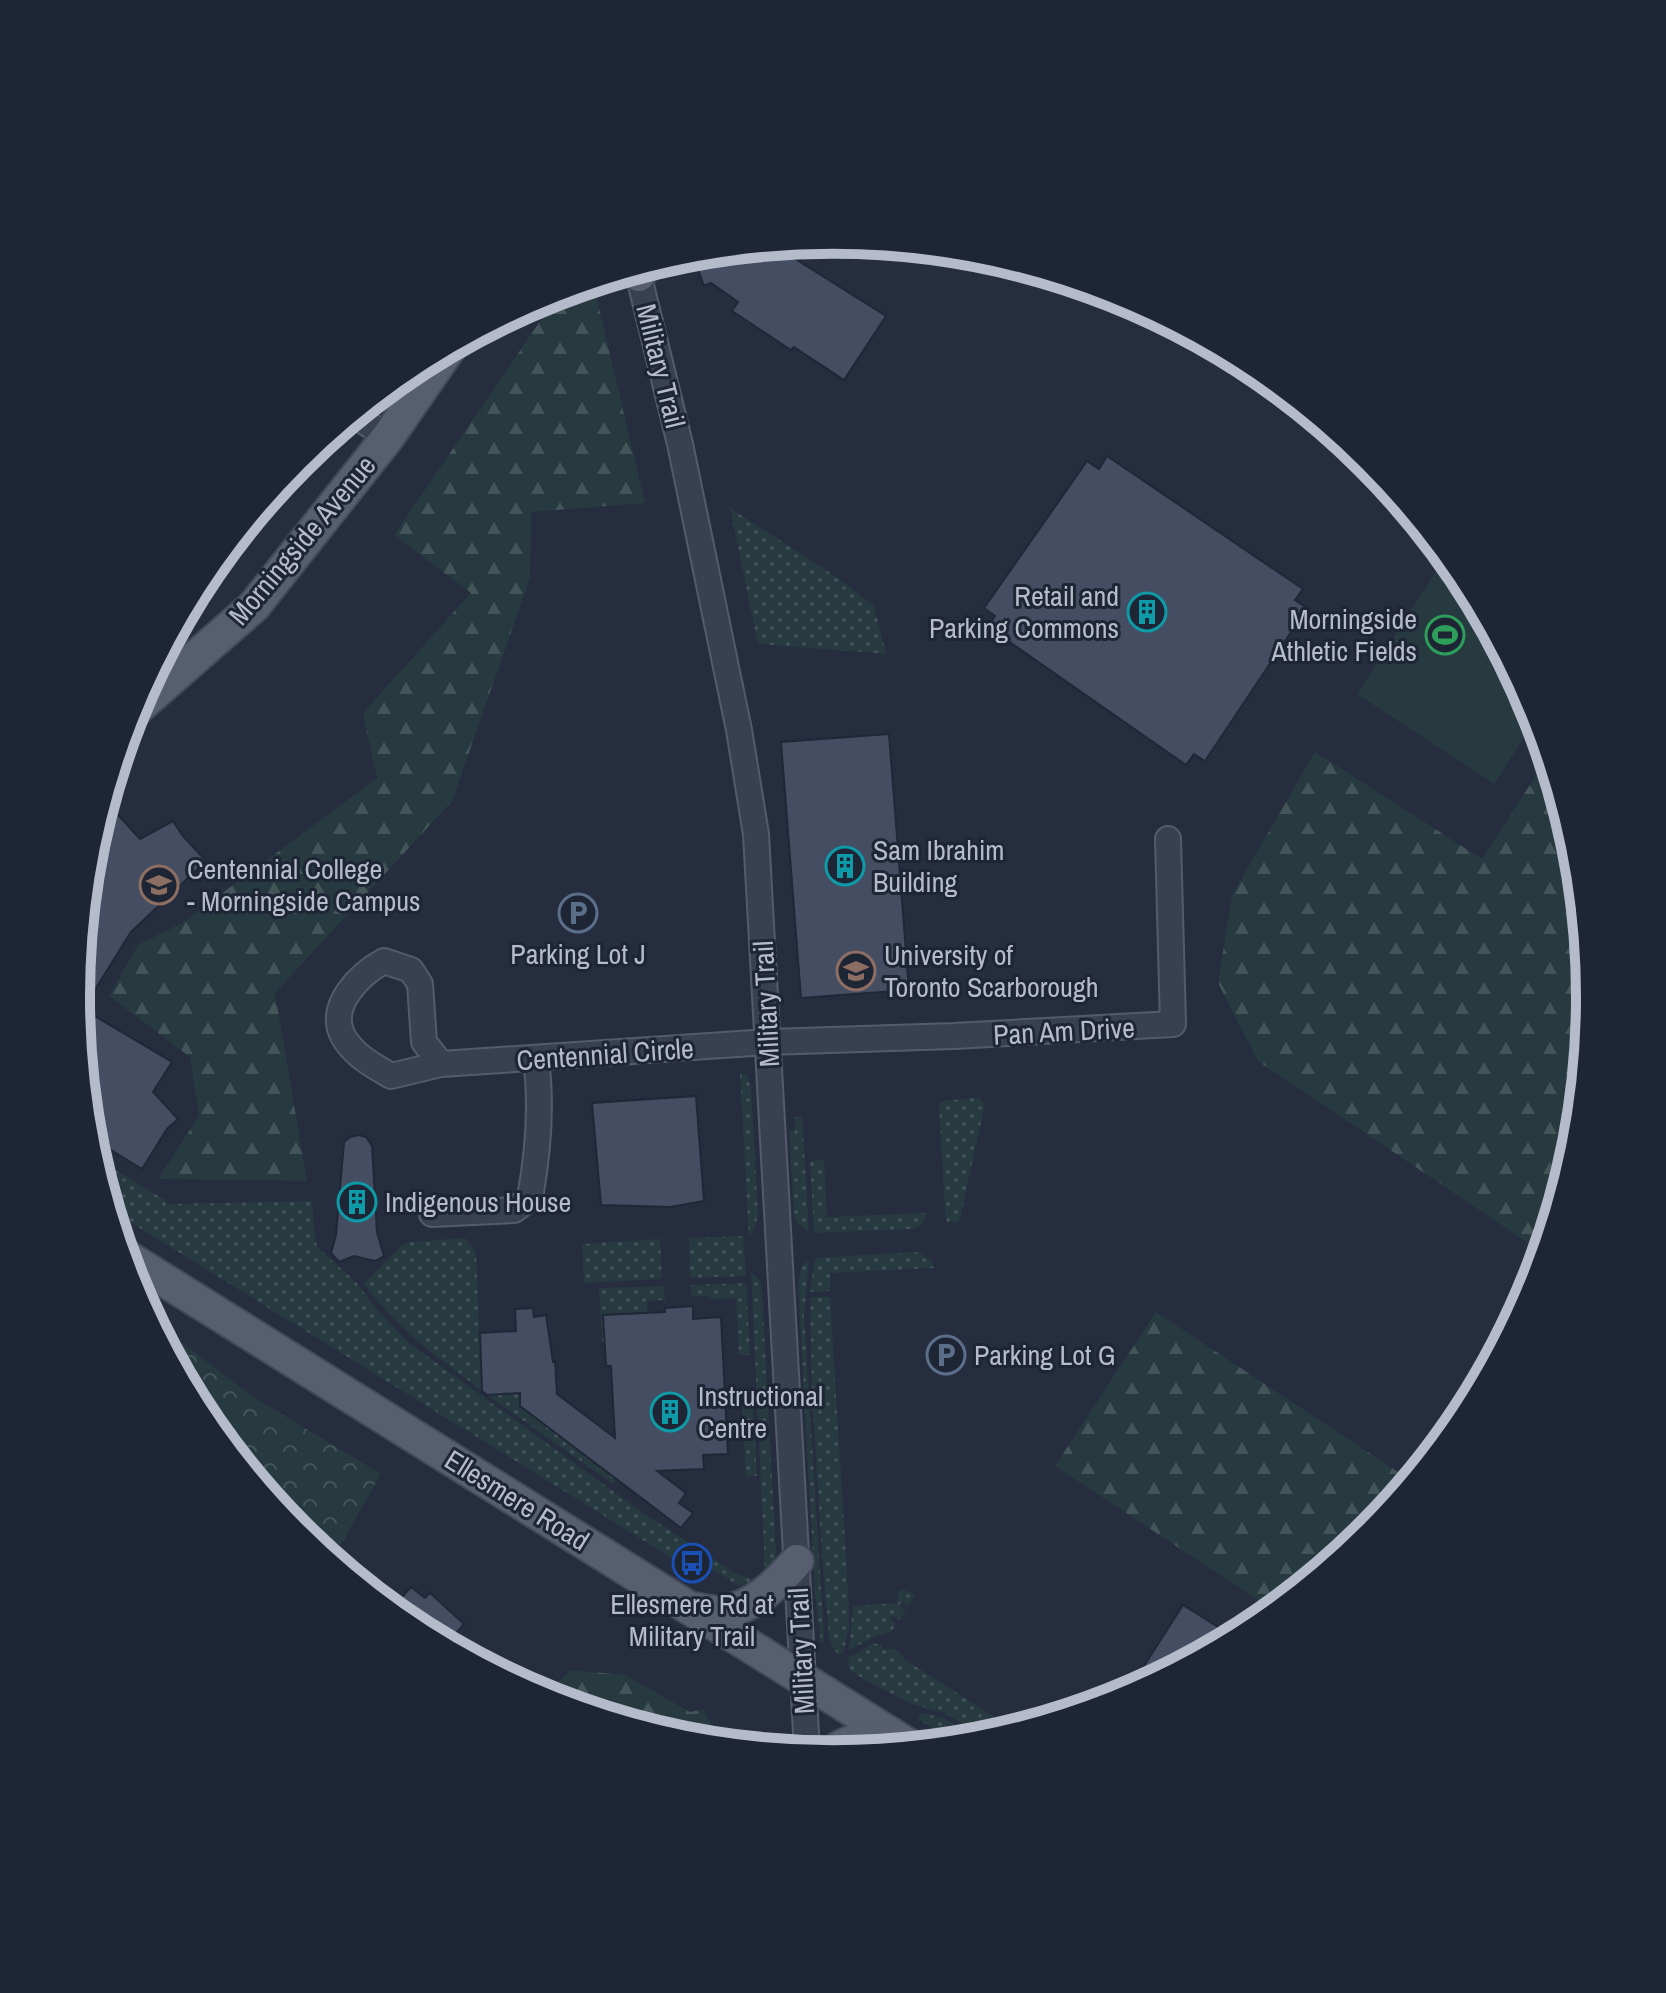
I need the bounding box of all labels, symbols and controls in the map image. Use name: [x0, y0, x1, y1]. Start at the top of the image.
street label: Military Trail: [627, 300, 695, 432]
street label: Morningside Avenue: [220, 447, 384, 633]
place label: Retail and Parking Commons: [929, 577, 1119, 647]
building icon: Retail and Parking Commons: [1126, 591, 1168, 633]
place label: Morningside Athletic Fields: [1271, 600, 1417, 670]
sports icon: Morningside Athletic Fields: [1424, 614, 1466, 656]
place label: Sam Ibrahim Building: [873, 831, 1004, 901]
building icon: Sam Ibrahim Building: [824, 845, 866, 887]
place label: Centennial College - Morningside Campus: [187, 850, 421, 920]
school or university icon: Centennial College - Morningside Campus: [138, 864, 180, 906]
parking icon: Parking Lot J: [557, 892, 599, 934]
place label: Parking Lot J: [510, 935, 646, 973]
place label: University of Toronto Scarborough: [884, 936, 1098, 1006]
street label: Military Trail: [744, 940, 788, 1068]
school or university icon: University of Toronto Scarborough: [835, 950, 877, 992]
street label: Pan Am Drive: [992, 1008, 1136, 1054]
street label: Centennial Circle: [515, 1029, 695, 1079]
building icon: Indigenous House: [336, 1181, 378, 1223]
place label: Indigenous House: [385, 1183, 571, 1221]
parking icon: Parking Lot G: [925, 1334, 967, 1376]
place label: Parking Lot G: [974, 1336, 1116, 1374]
place label: Instructional Centre: [698, 1377, 823, 1447]
building icon: Instructional Centre: [649, 1391, 691, 1433]
street label: Ellesmere Road: [438, 1441, 596, 1559]
bus stop icon: Ellesmere Rd at Military Trail: [671, 1542, 713, 1584]
place label: Ellesmere Rd at Military Trail: [610, 1585, 774, 1655]
street label: Military Trail: [779, 1587, 823, 1715]

